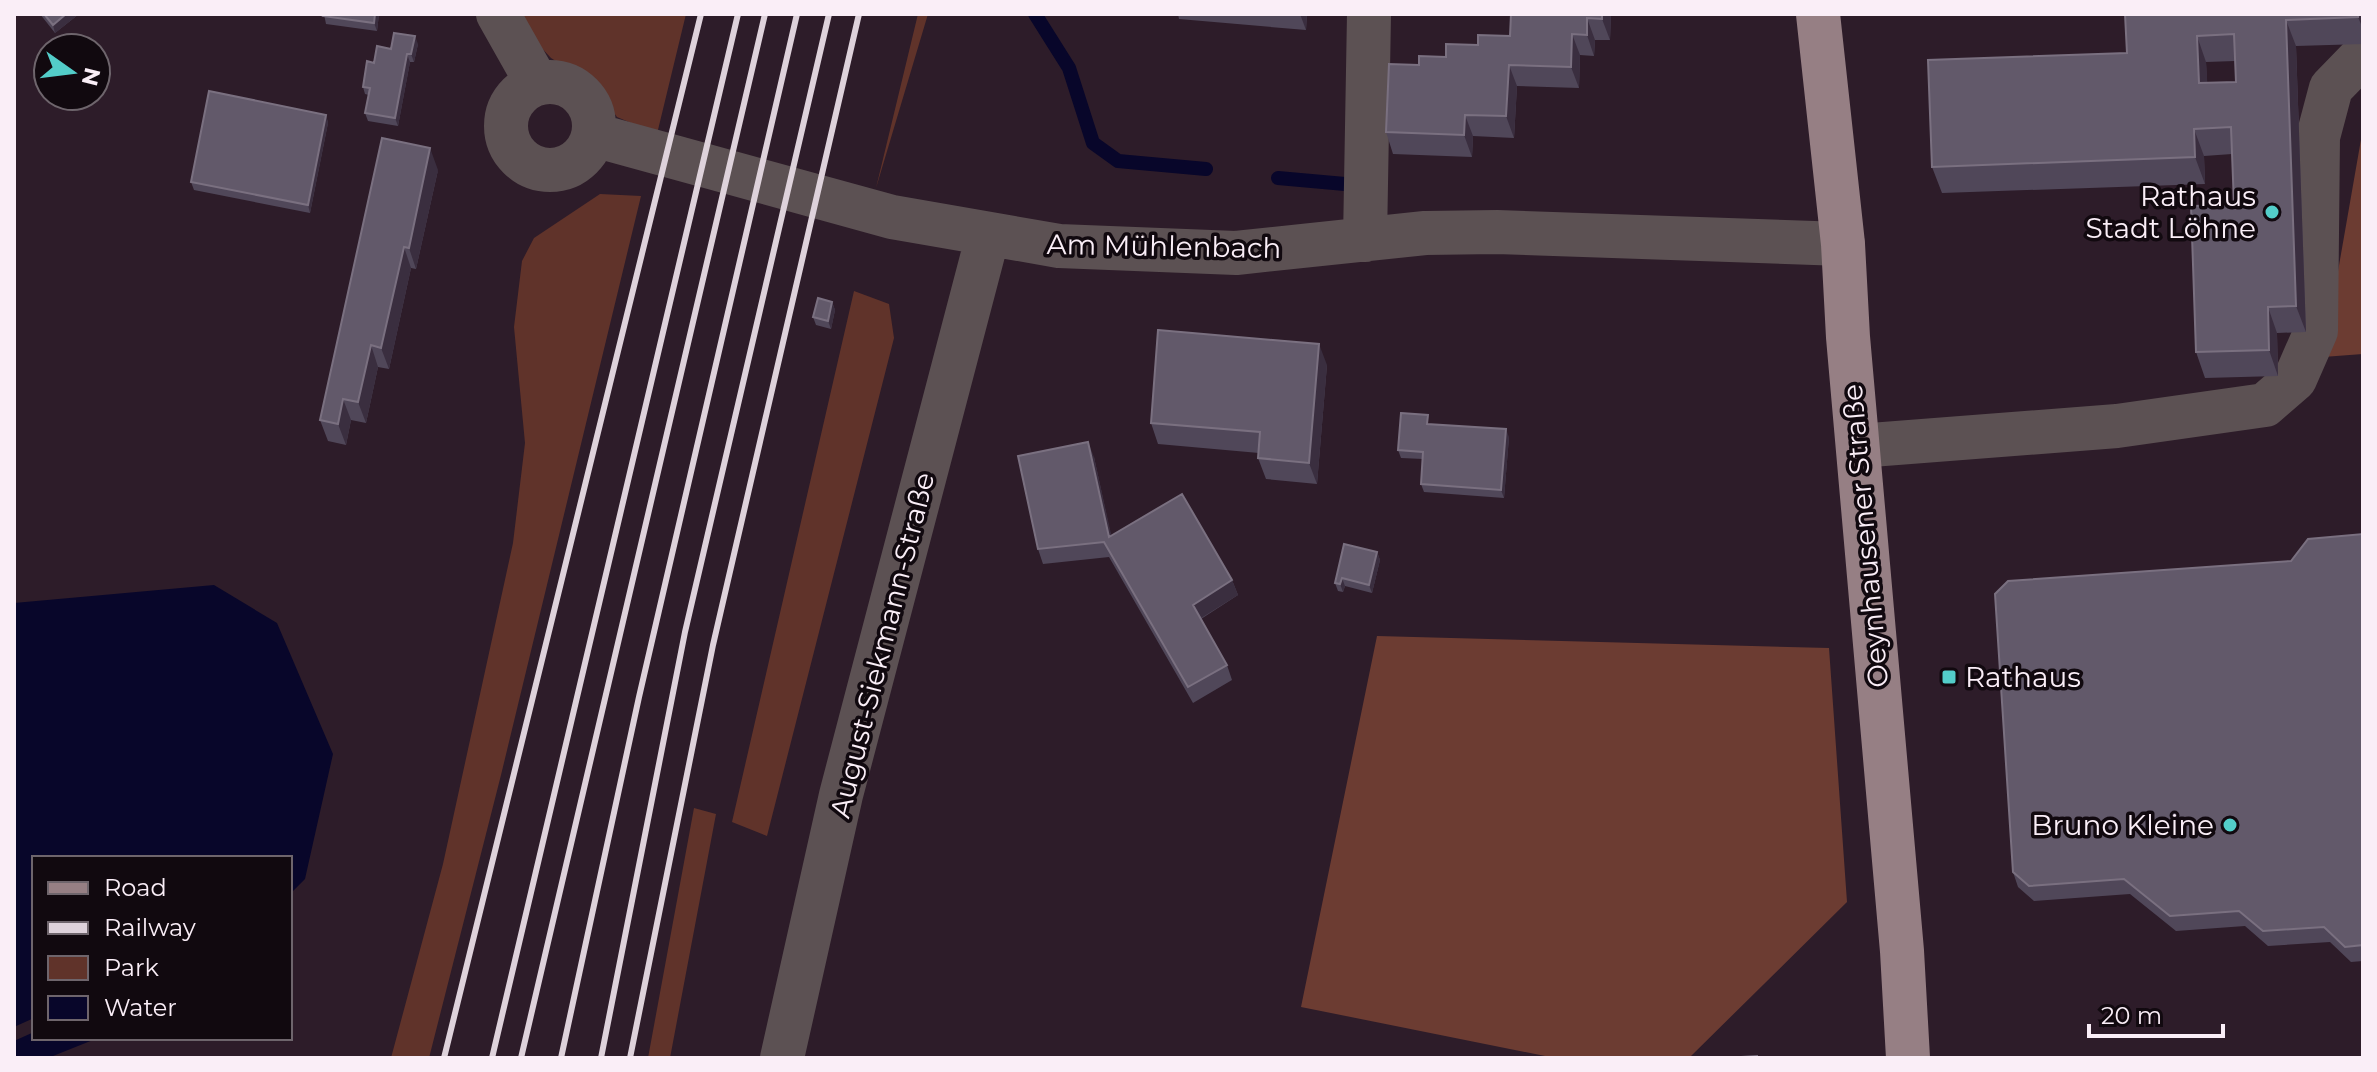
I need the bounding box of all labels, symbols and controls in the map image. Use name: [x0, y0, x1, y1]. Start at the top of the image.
north arrow: [32, 32, 112, 112]
text: N: [76, 65, 106, 89]
place label: Rathaus Stadt Löhne: [2085, 179, 2256, 245]
marker: Rathaus Stadt Löhne: [2263, 203, 2281, 221]
street label: Am Mühlenbach: [1046, 227, 1282, 265]
street label: Oeynhausener Straße: [1835, 383, 1895, 689]
street label: August-Siekmann-Straße: [823, 469, 941, 821]
place label: Rathaus: [1965, 660, 2081, 694]
marker: Rathaus: [1940, 668, 1958, 686]
place label: Bruno Kleine: [2031, 808, 2214, 842]
marker: Bruno Kleine: [2221, 816, 2239, 834]
legend: [32, 856, 292, 1040]
text: Road: [104, 873, 167, 902]
text: Railway: [104, 913, 196, 942]
text: Park: [104, 953, 159, 982]
scale bar: [2089, 988, 2223, 1038]
text: Water: [104, 993, 177, 1022]
text: 20 m: [2101, 1001, 2162, 1030]

